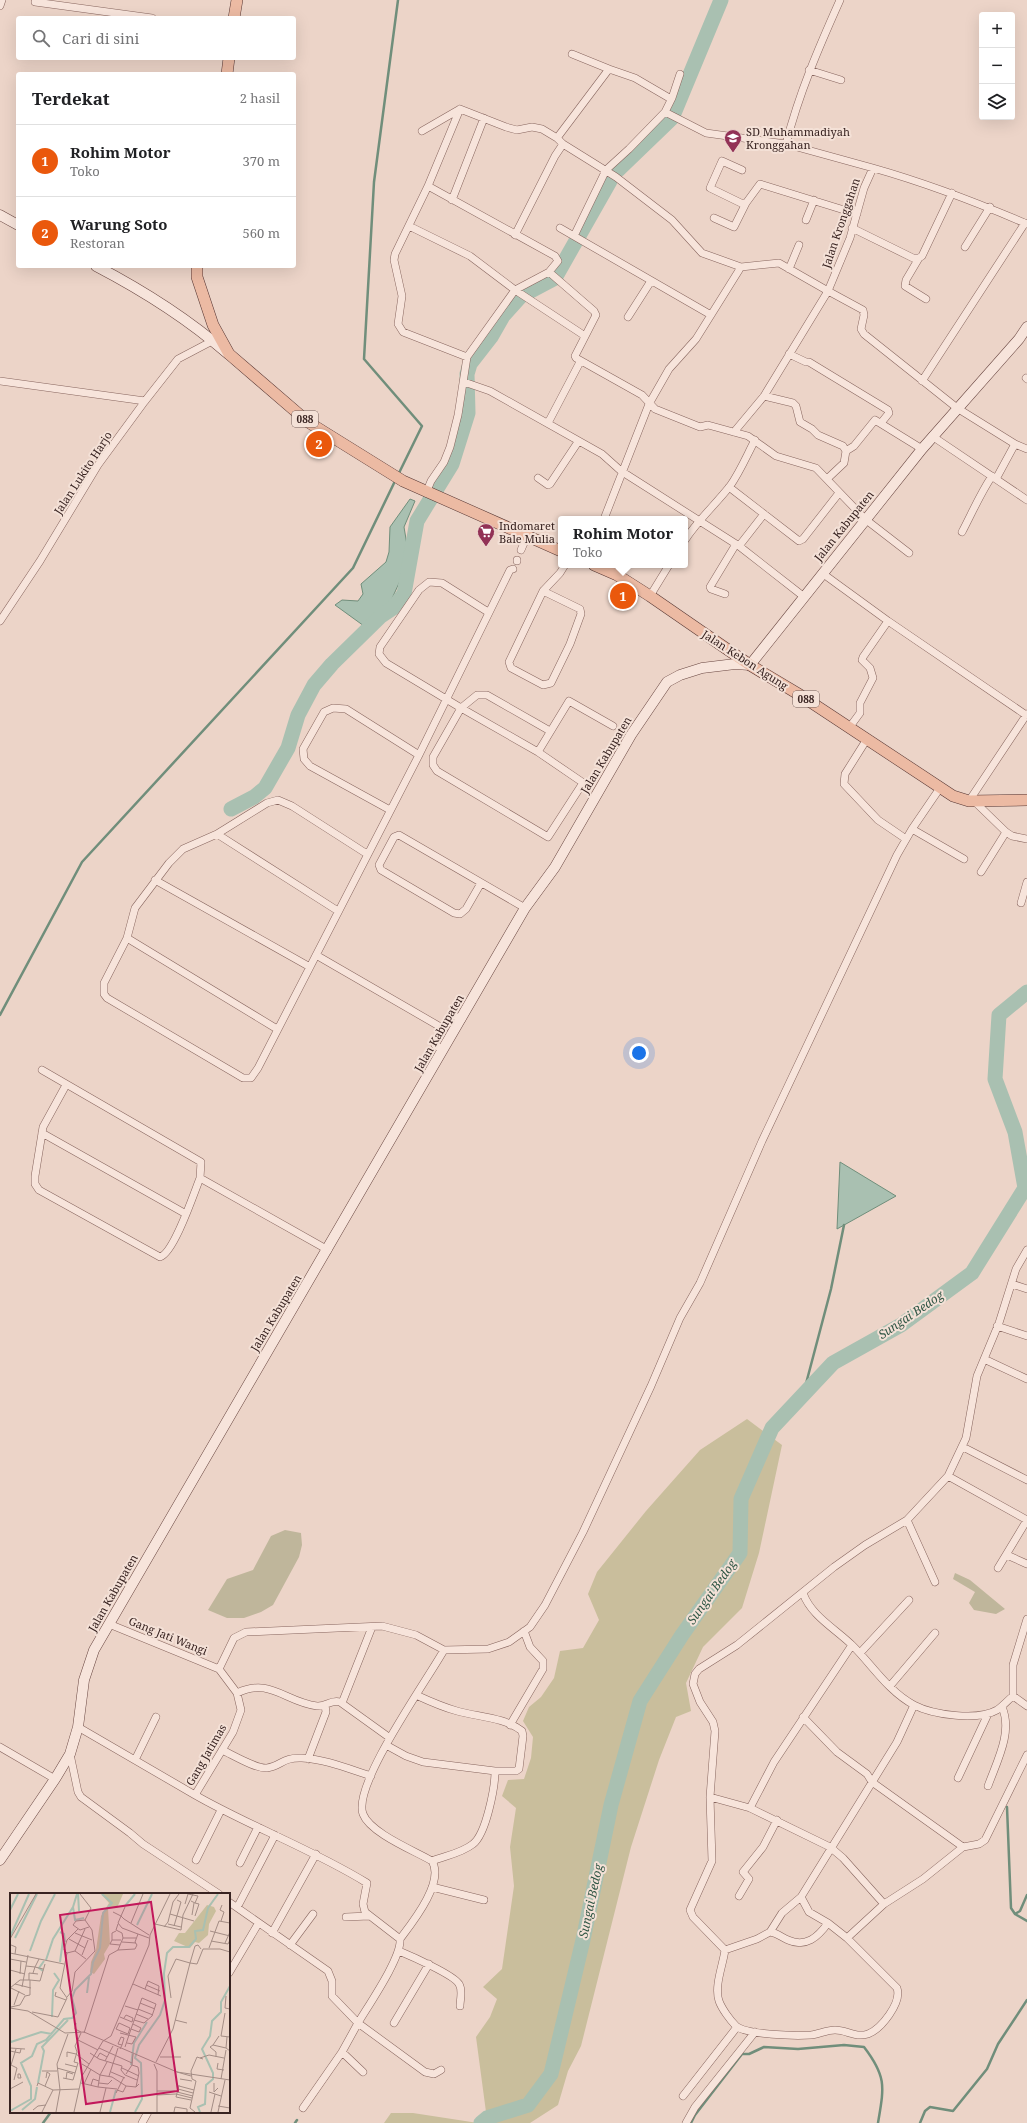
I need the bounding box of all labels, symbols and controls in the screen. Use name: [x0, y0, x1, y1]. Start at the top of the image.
map controls: [979, 12, 1015, 120]
button: +: [979, 12, 1015, 48]
search box: [16, 16, 296, 60]
icon: search: [30, 27, 52, 49]
text: Cari di sini: [62, 28, 139, 48]
button: −: [979, 48, 1015, 84]
button: layers: [979, 84, 1015, 120]
text: Terdekat: [32, 87, 110, 110]
text: 2 hasil: [240, 89, 280, 107]
place label: SD Muhammadiyah Kronggahan: [746, 124, 850, 152]
school or university icon: SD Muhammadiyah Kronggahan: [723, 128, 743, 153]
text: Rohim Motor: [70, 142, 171, 162]
text: 1: [41, 152, 49, 170]
text: 370 m: [243, 152, 280, 170]
text: Toko: [70, 162, 100, 180]
street label: Jalan Kronggahan: [818, 176, 863, 271]
text: Warung Soto: [70, 214, 167, 234]
text: 2: [41, 224, 49, 242]
text: 560 m: [243, 224, 280, 242]
text: Restoran: [70, 234, 125, 252]
road number: 088: [292, 411, 318, 427]
street label: Jalan Lukito Harjo: [50, 428, 115, 518]
pin: 2: [306, 429, 332, 459]
street label: Jalan Kabupaten: [810, 487, 877, 565]
popup: [558, 516, 688, 568]
place label: Indomaret Bale Mulia: [499, 518, 555, 546]
supermarket icon: Indomaret Bale Mulia: [476, 522, 496, 547]
text: Rohim Motor: [573, 523, 673, 543]
text: Toko: [573, 543, 602, 561]
pin: 1: [610, 581, 636, 611]
street label: Jalan Kebon Agung: [699, 626, 791, 693]
road number: 088: [793, 691, 819, 707]
street label: Jalan Kabupaten: [576, 714, 634, 797]
street label: Jalan Kabupaten: [410, 991, 467, 1075]
your location: [629, 1043, 649, 1063]
street label: Jalan Kabupaten: [246, 1272, 304, 1355]
water label: Sungai Bedog: [875, 1286, 948, 1343]
street label: Jalan Kabupaten: [84, 1551, 141, 1635]
water label: Sungai Bedog: [683, 1555, 741, 1628]
street label: Gang Jati Wangi: [127, 1613, 210, 1658]
street label: Gang Jatimas: [182, 1721, 229, 1788]
water label: Sungai Bedog: [574, 1861, 607, 1940]
inset map: [10, 1893, 230, 2113]

